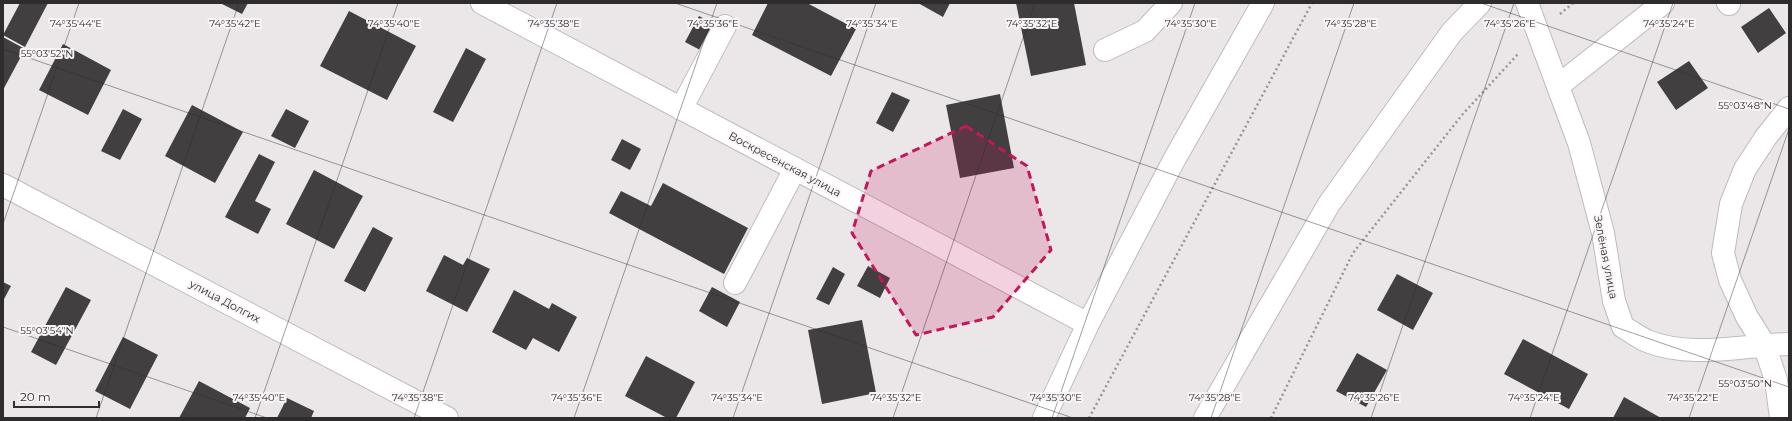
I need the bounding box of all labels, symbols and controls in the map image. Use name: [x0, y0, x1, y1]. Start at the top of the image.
text: 74°35'44"E: [50, 17, 102, 30]
text: 74°35'42"E: [209, 17, 261, 30]
text: 74°35'40"E: [368, 17, 421, 30]
text: 74°35'38"E: [528, 17, 580, 30]
text: 74°35'36"E: [687, 17, 739, 30]
text: 74°35'34"E: [846, 17, 898, 30]
text: 74°35'32"E: [1007, 17, 1058, 30]
text: 74°35'30"E: [1165, 17, 1217, 30]
text: 74°35'28"E: [1325, 17, 1377, 30]
text: 74°35'26"E: [1484, 17, 1536, 30]
text: 74°35'24"E: [1643, 17, 1695, 30]
text: 55°03'52"N: [21, 47, 73, 60]
text: 55°03'48"N: [1718, 99, 1772, 112]
street label: Воскресенская улица: [726, 128, 844, 200]
street label: Зелёная улица: [1591, 214, 1621, 300]
street label: улица Долгих: [186, 276, 263, 326]
text: 55°03'54"N: [20, 324, 74, 337]
text: 55°03'50"N: [1718, 377, 1772, 390]
scale bar: [14, 383, 99, 409]
text: 20 m: [20, 389, 51, 404]
text: 74°35'40"E: [233, 391, 286, 404]
text: 74°35'38"E: [392, 391, 444, 404]
text: 74°35'36"E: [551, 391, 603, 404]
text: 74°35'34"E: [711, 391, 763, 404]
text: 74°35'32"E: [871, 391, 922, 404]
text: 74°35'30"E: [1030, 391, 1082, 404]
text: 74°35'28"E: [1189, 391, 1241, 404]
text: 74°35'26"E: [1348, 391, 1400, 404]
text: 74°35'24"E: [1508, 391, 1560, 404]
text: 74°35'22"E: [1667, 391, 1719, 404]

